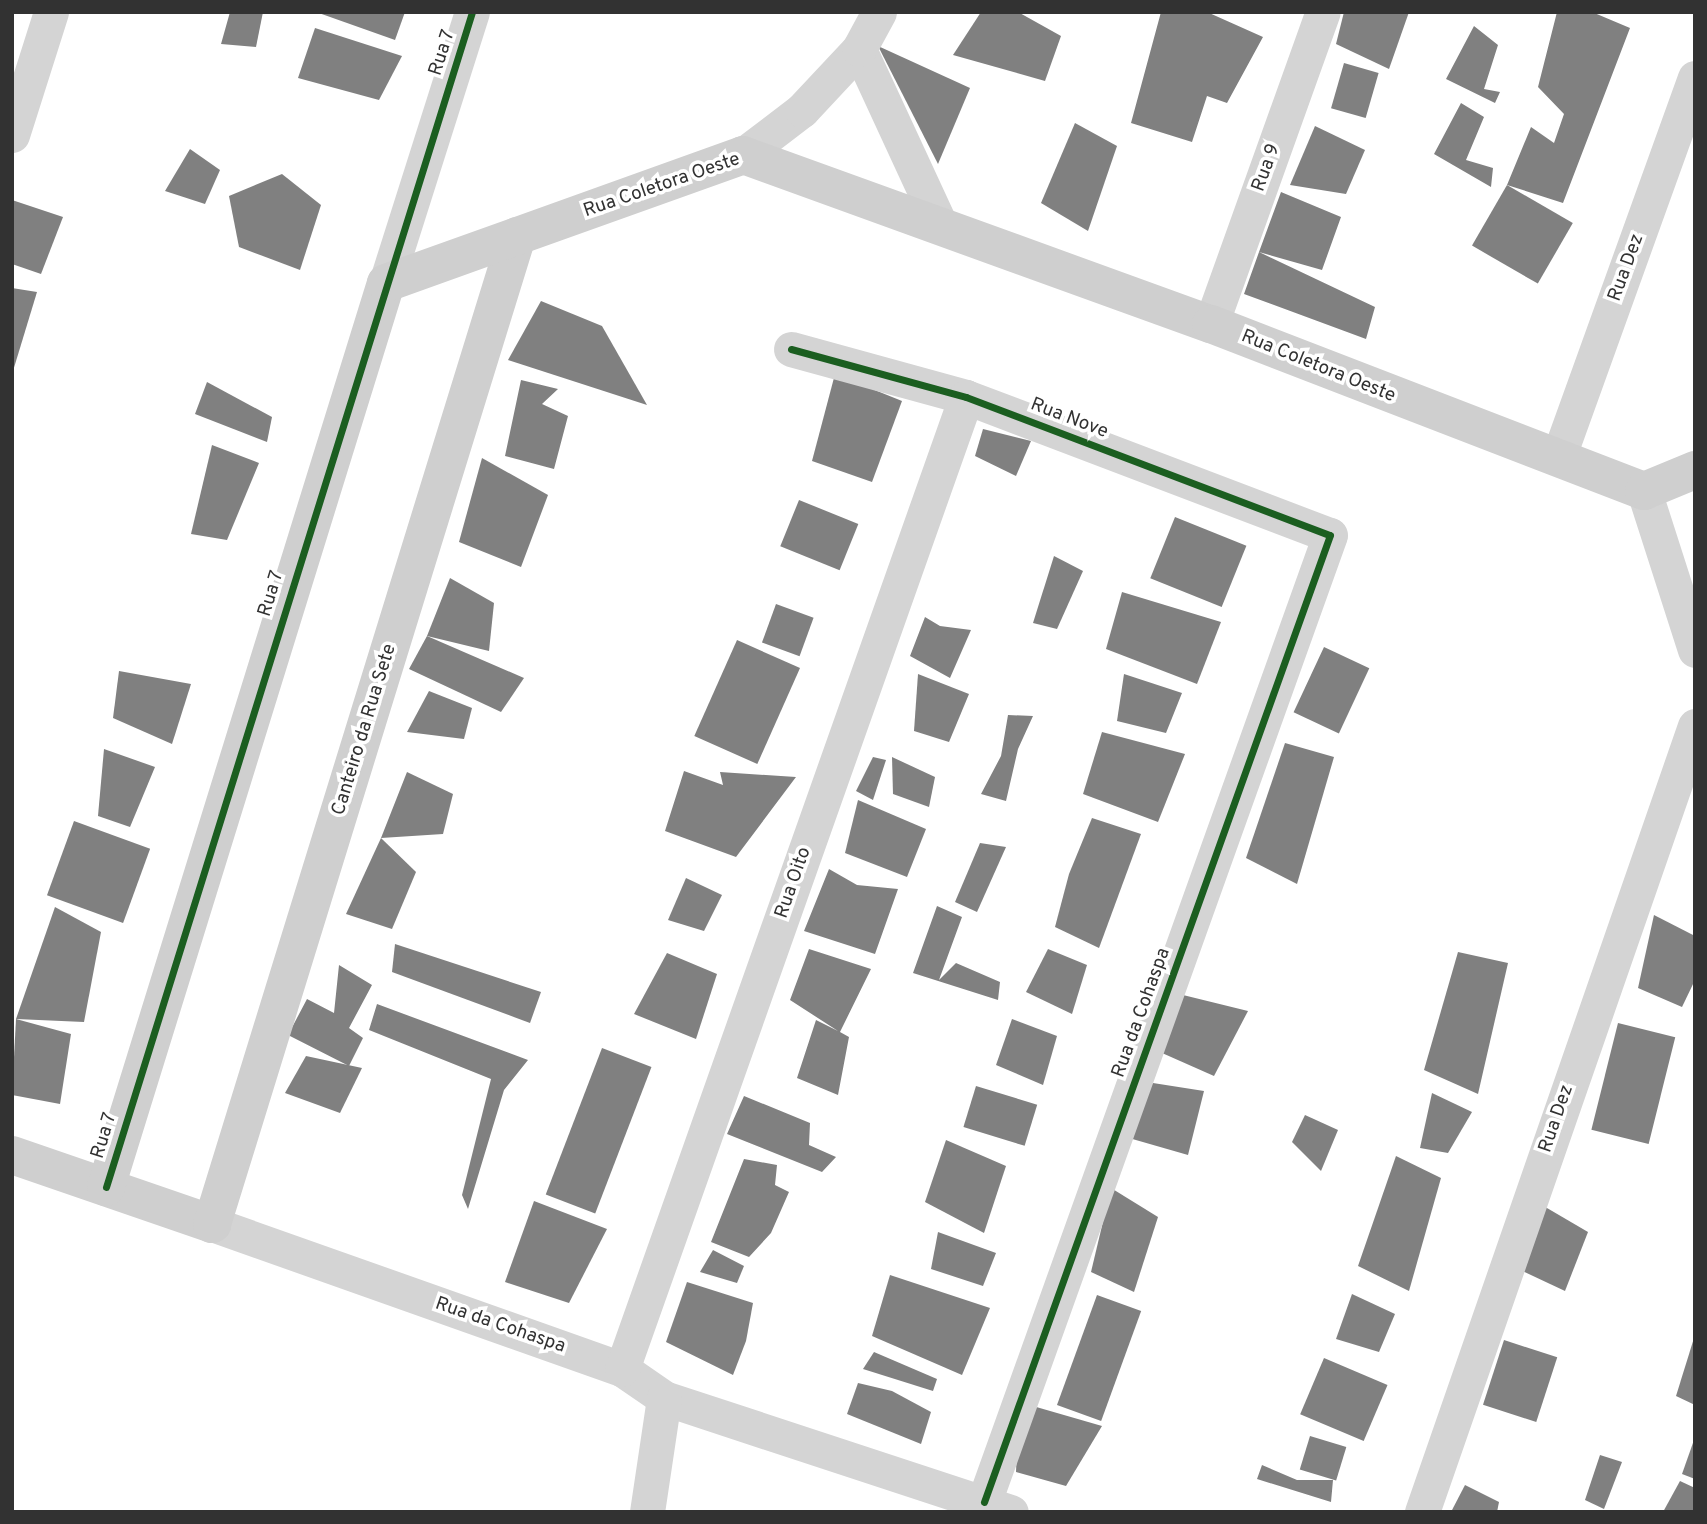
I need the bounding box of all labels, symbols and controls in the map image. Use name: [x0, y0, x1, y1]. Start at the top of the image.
street label: Rua 7: [425, 27, 461, 79]
street label: Rua 9: [1248, 141, 1286, 195]
street label: Rua Coletora Oeste: [581, 148, 743, 224]
street label: Rua Dez: [1604, 231, 1650, 305]
street label: Rua Coletora Oeste: [1238, 326, 1398, 408]
street label: Rua Nove: [1027, 394, 1111, 444]
street label: Rua 7: [254, 568, 290, 620]
street label: Canteiro da Rua Sete: [328, 642, 402, 818]
street label: Rua Oito: [771, 844, 817, 922]
street label: Rua da Cohaspa: [1108, 945, 1176, 1081]
street label: Rua Dez: [1535, 1082, 1579, 1156]
street label: Rua 7: [87, 1110, 123, 1162]
street label: Rua da Cohaspa: [432, 1293, 568, 1359]

